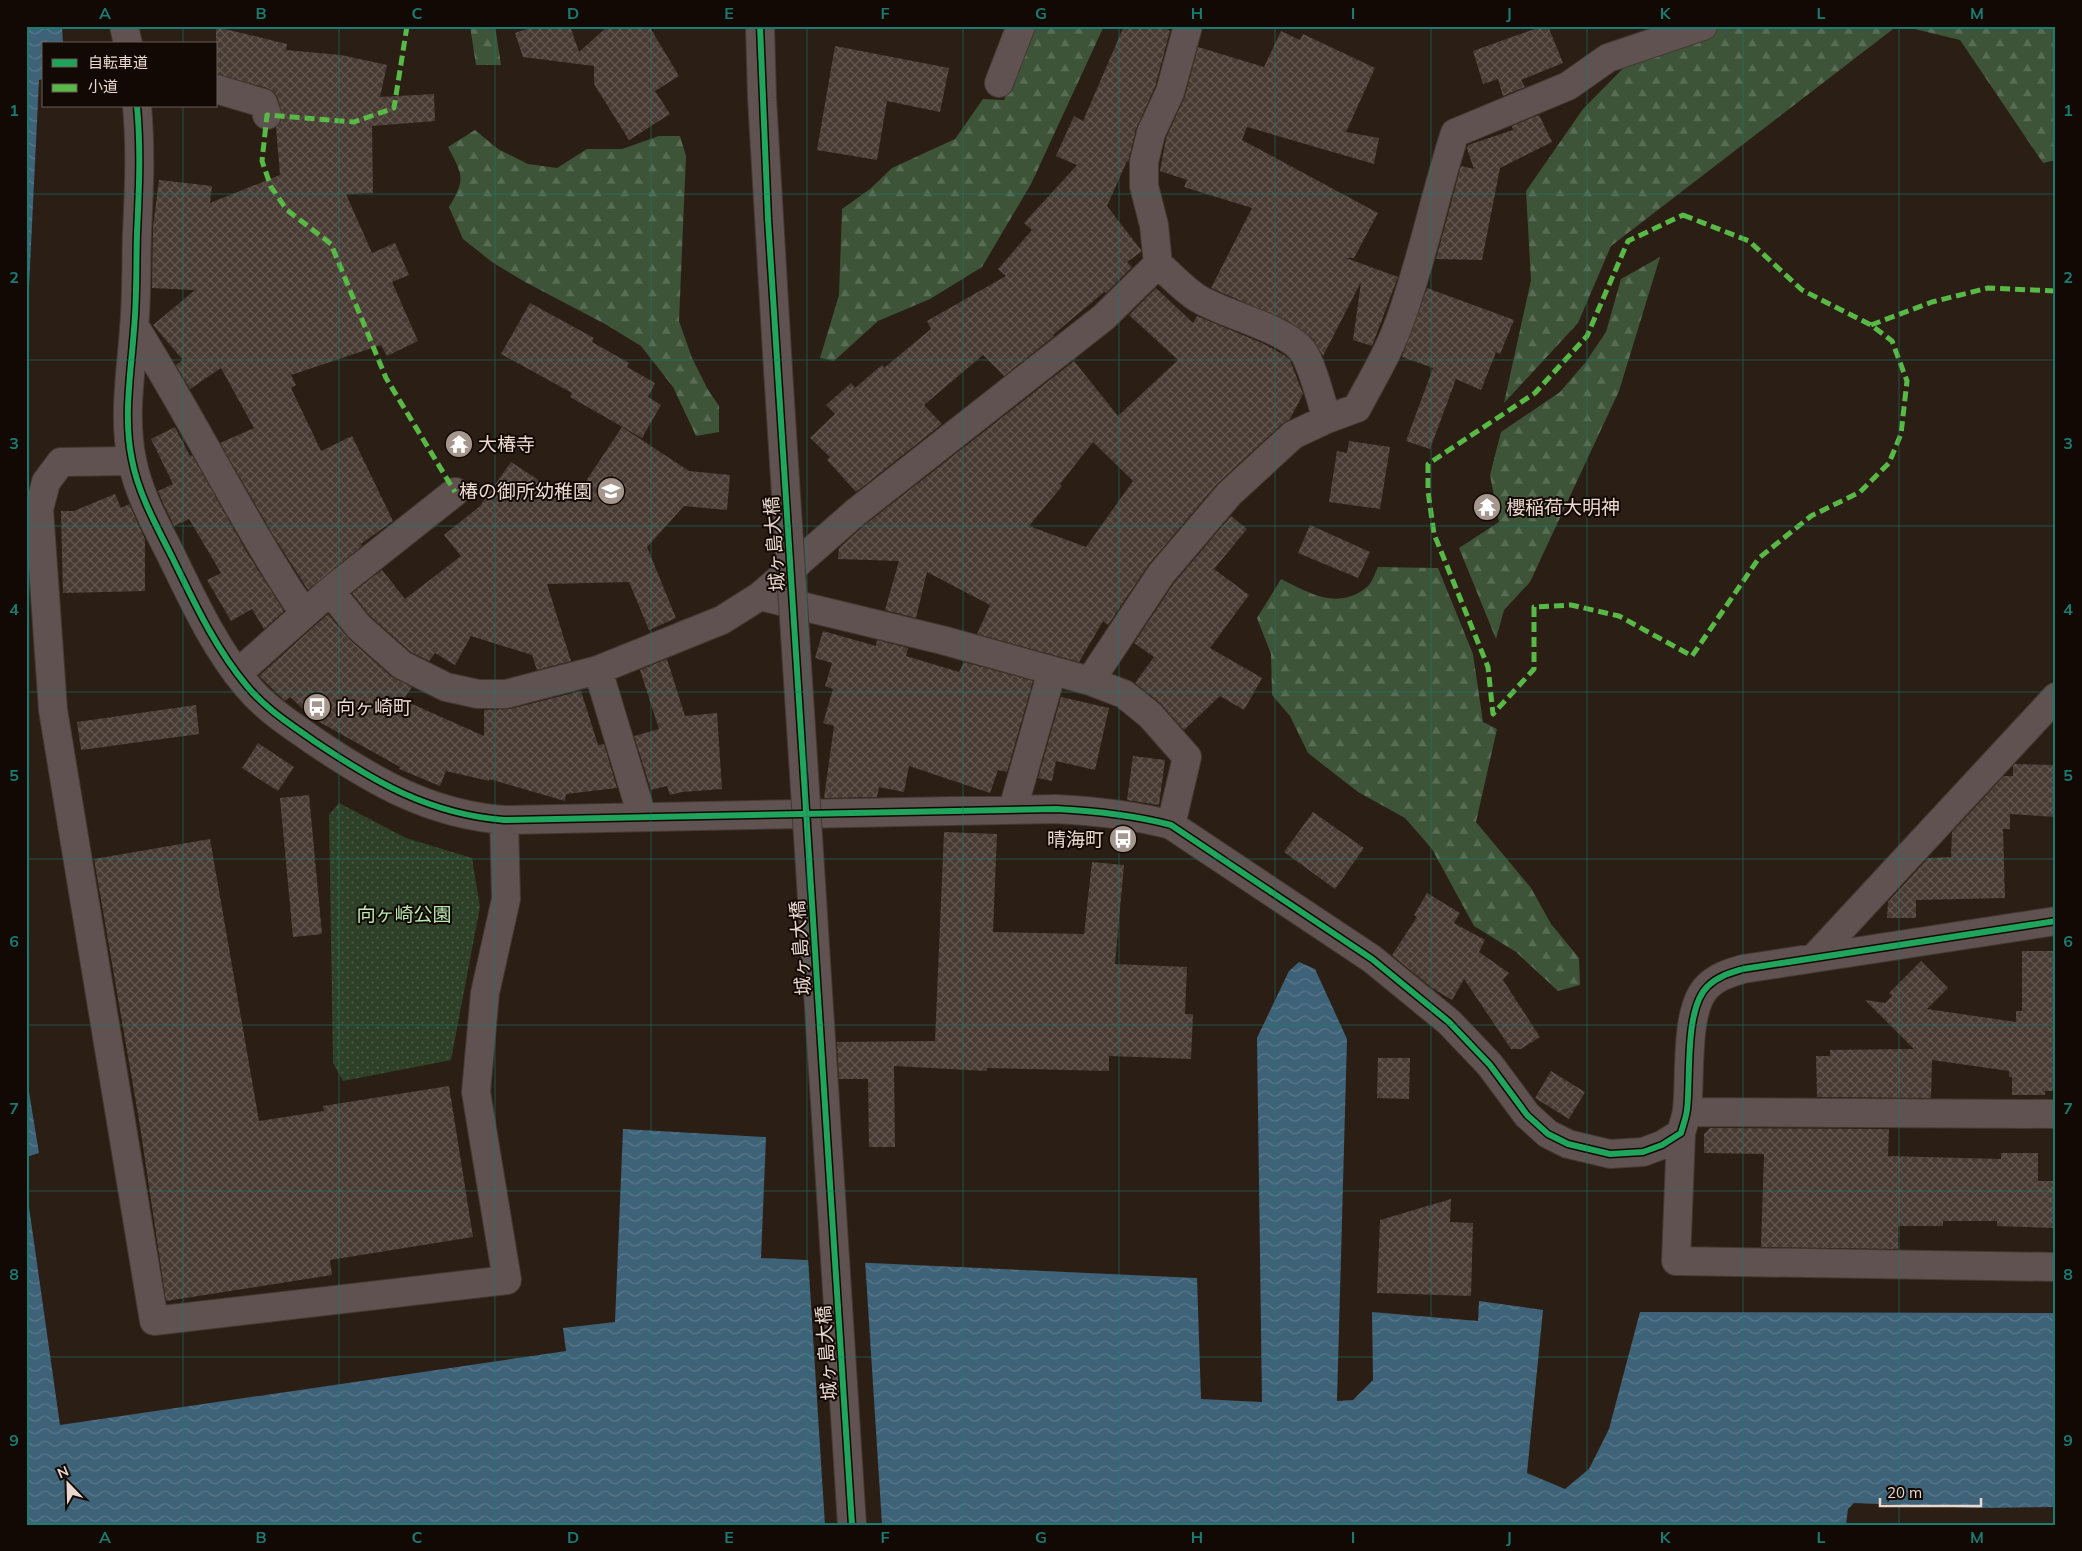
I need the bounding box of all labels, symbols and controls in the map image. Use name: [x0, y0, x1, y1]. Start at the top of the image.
text: A: [99, 3, 111, 23]
text: B: [255, 3, 267, 23]
text: C: [412, 3, 423, 23]
text: D: [567, 3, 579, 23]
text: E: [724, 3, 734, 23]
text: F: [880, 3, 890, 23]
text: G: [1035, 3, 1047, 23]
text: H: [1191, 3, 1203, 23]
text: I: [1351, 3, 1355, 23]
text: J: [1506, 3, 1512, 23]
text: K: [1660, 3, 1672, 23]
text: L: [1817, 3, 1826, 23]
text: M: [1970, 3, 1984, 23]
legend: [42, 42, 218, 108]
text: 自転車道: [88, 53, 148, 72]
text: 小道: [88, 77, 118, 96]
text: 1: [9, 100, 19, 120]
text: 1: [2063, 100, 2073, 120]
text: 2: [9, 267, 19, 287]
text: 2: [2063, 267, 2073, 287]
temple icon: 大椿寺: [444, 429, 474, 459]
place label: 大椿寺: [478, 432, 535, 456]
text: 3: [9, 433, 19, 453]
text: 3: [2063, 433, 2073, 453]
school or university icon: 椿の御所幼稚園: [596, 476, 626, 506]
place label: 椿の御所幼稚園: [459, 479, 592, 503]
temple icon: 櫻稲荷大明神: [1472, 492, 1502, 522]
place label: 櫻稲荷大明神: [1506, 495, 1620, 519]
street label: 城ヶ島大橋: [759, 496, 789, 592]
text: 4: [9, 599, 19, 619]
text: 4: [2063, 599, 2073, 619]
bus stop icon: 向ヶ崎町: [302, 692, 332, 722]
place label: 向ヶ崎町: [336, 695, 412, 719]
text: 5: [9, 765, 19, 785]
text: 5: [2063, 765, 2073, 785]
bus stop icon: 晴海町: [1108, 824, 1138, 854]
place label: 晴海町: [1047, 827, 1104, 851]
street label: 城ヶ島大橋: [785, 900, 815, 996]
park label: 向ヶ崎公園: [356, 902, 452, 926]
text: 6: [9, 931, 19, 951]
text: 6: [2063, 931, 2073, 951]
text: 7: [9, 1098, 19, 1118]
text: 7: [2063, 1098, 2073, 1118]
text: 8: [9, 1264, 19, 1284]
text: 8: [2063, 1264, 2073, 1284]
street label: 城ヶ島大橋: [811, 1305, 841, 1401]
text: 9: [9, 1430, 19, 1450]
text: 9: [2063, 1430, 2073, 1450]
north arrow: [42, 1458, 92, 1508]
text: N: [55, 1462, 71, 1482]
scale bar: [1880, 1476, 1981, 1508]
text: 20 m: [1887, 1483, 1922, 1502]
text: A: [99, 1527, 111, 1547]
text: B: [255, 1527, 267, 1547]
text: C: [412, 1527, 423, 1547]
text: D: [567, 1527, 579, 1547]
text: E: [724, 1527, 734, 1547]
text: F: [880, 1527, 890, 1547]
text: G: [1035, 1527, 1047, 1547]
text: H: [1191, 1527, 1203, 1547]
text: I: [1351, 1527, 1355, 1547]
text: J: [1506, 1527, 1512, 1547]
text: K: [1660, 1527, 1672, 1547]
text: L: [1817, 1527, 1826, 1547]
text: M: [1970, 1527, 1984, 1547]

